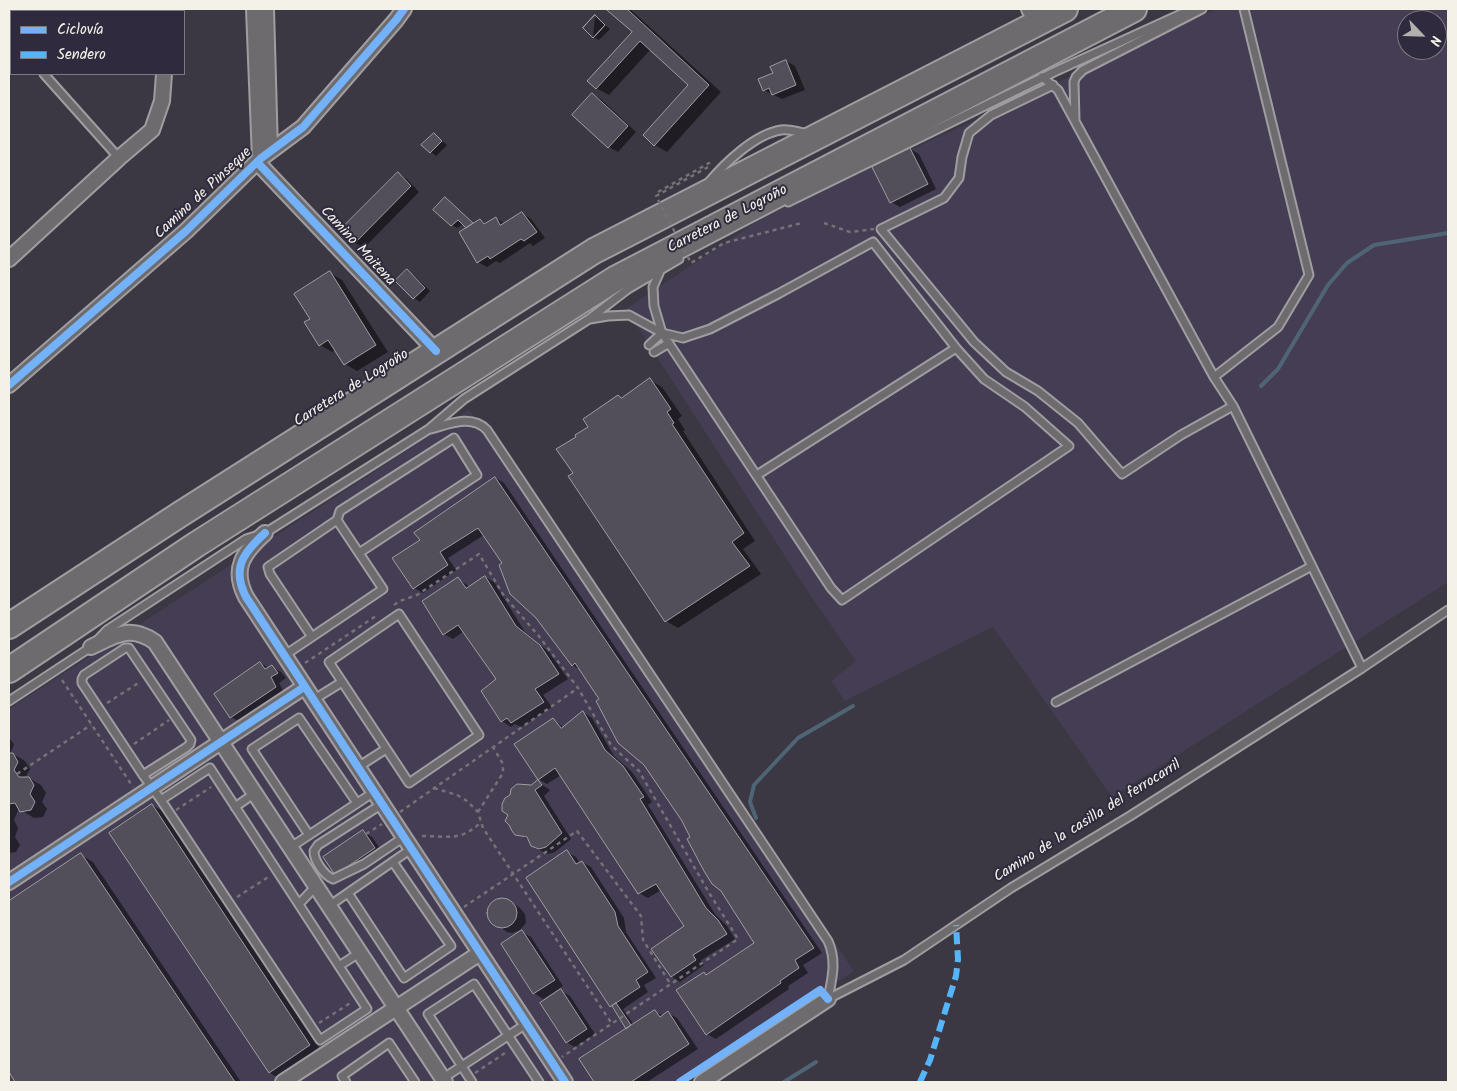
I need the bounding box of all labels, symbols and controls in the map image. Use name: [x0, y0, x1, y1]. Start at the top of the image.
legend: [10, 10, 185, 75]
north arrow: [1397, 10, 1447, 60]
text: Ciclovía: [57, 18, 104, 42]
text: N: [1423, 32, 1447, 49]
text: Sendero: [57, 43, 106, 67]
street label: Camino de Pinseque: [152, 144, 256, 244]
street label: Carretera de Logroño: [665, 182, 791, 258]
street label: Camino Maitena: [316, 203, 398, 291]
street label: Carretera de Logroño: [291, 346, 413, 432]
street label: Camino de la casilla del ferrocarril: [991, 757, 1185, 887]

